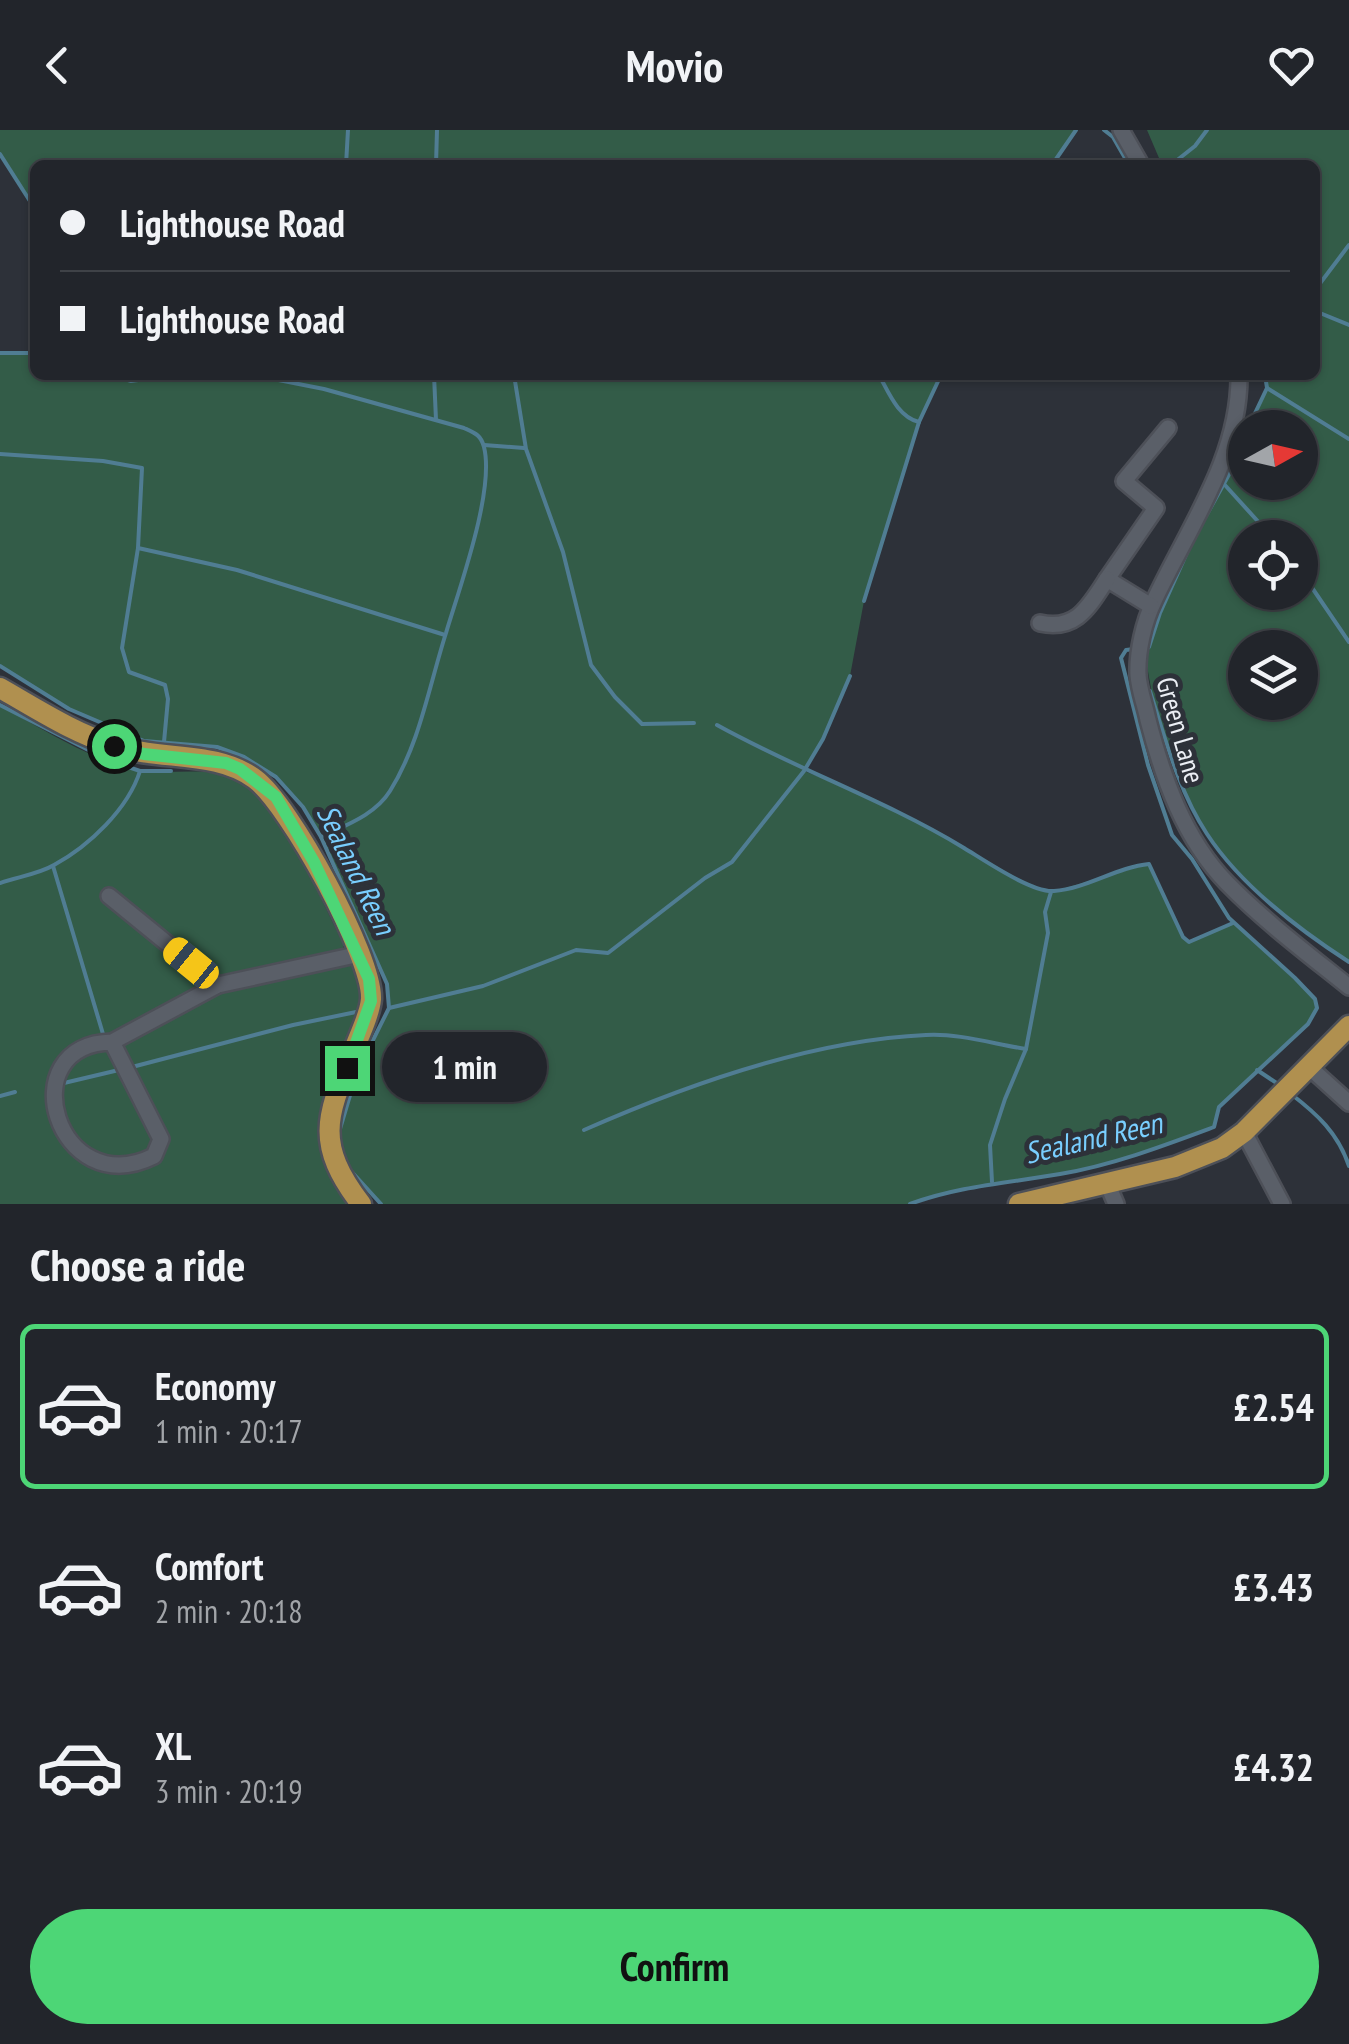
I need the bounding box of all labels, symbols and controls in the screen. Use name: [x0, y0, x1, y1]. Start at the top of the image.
text: Movio: [626, 36, 723, 94]
icon: back: [30, 38, 85, 93]
icon: heart: [1264, 38, 1319, 93]
text: Lighthouse Road: [120, 198, 345, 247]
text: Lighthouse Road: [120, 294, 345, 343]
north arrow: [1228, 410, 1318, 500]
map controls: [1228, 410, 1318, 720]
button: locate: [1228, 520, 1318, 610]
button: layers: [1228, 630, 1318, 720]
street label: Green Lane: [1148, 673, 1214, 787]
route start: [92, 724, 137, 769]
water label: Sealand Reen: [309, 798, 406, 942]
car: [158, 932, 224, 994]
callout: 1 min: [382, 1033, 547, 1103]
route end: [325, 1046, 370, 1091]
text: 1 min: [432, 1046, 497, 1088]
water label: Sealand Reen: [1021, 1102, 1167, 1172]
text: Choose a ride: [30, 1235, 245, 1293]
text: Economy: [155, 1361, 275, 1410]
icon: car: [35, 1362, 125, 1452]
text: £2.54: [1233, 1382, 1314, 1431]
text: 1 min · 20:17: [155, 1410, 303, 1452]
text: Comfort: [155, 1541, 264, 1590]
icon: car: [35, 1542, 125, 1632]
text: £3.43: [1233, 1562, 1314, 1611]
text: 2 min · 20:18: [155, 1590, 303, 1632]
text: XL: [155, 1721, 191, 1770]
icon: car: [35, 1722, 125, 1812]
text: £4.32: [1233, 1742, 1314, 1791]
text: 3 min · 20:19: [155, 1770, 303, 1812]
button: Confirm: [30, 1909, 1319, 2024]

